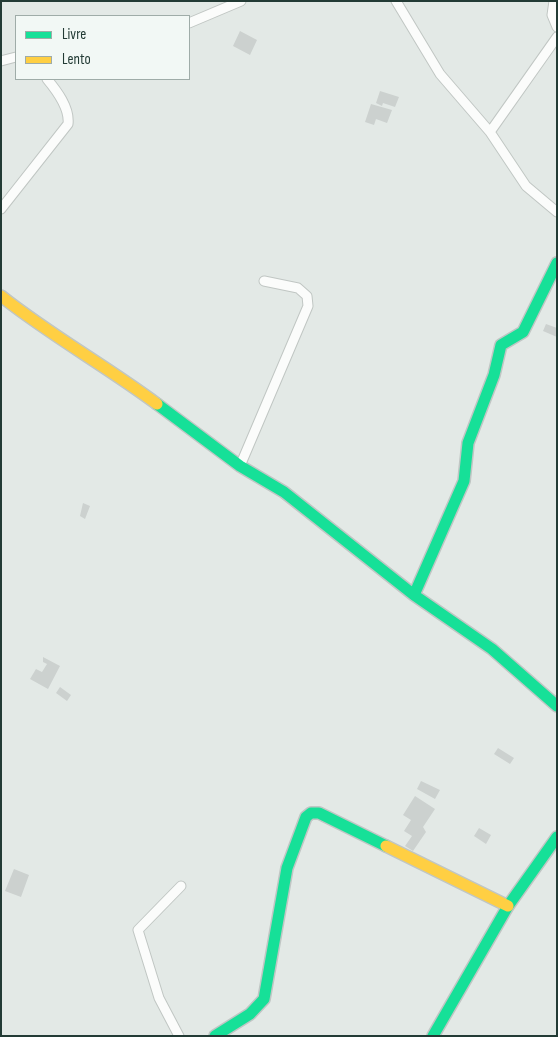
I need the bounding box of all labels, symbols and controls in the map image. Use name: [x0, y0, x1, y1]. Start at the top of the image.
legend: [15, 15, 190, 80]
text: Livre: [62, 25, 86, 44]
text: Lento: [62, 50, 91, 69]

